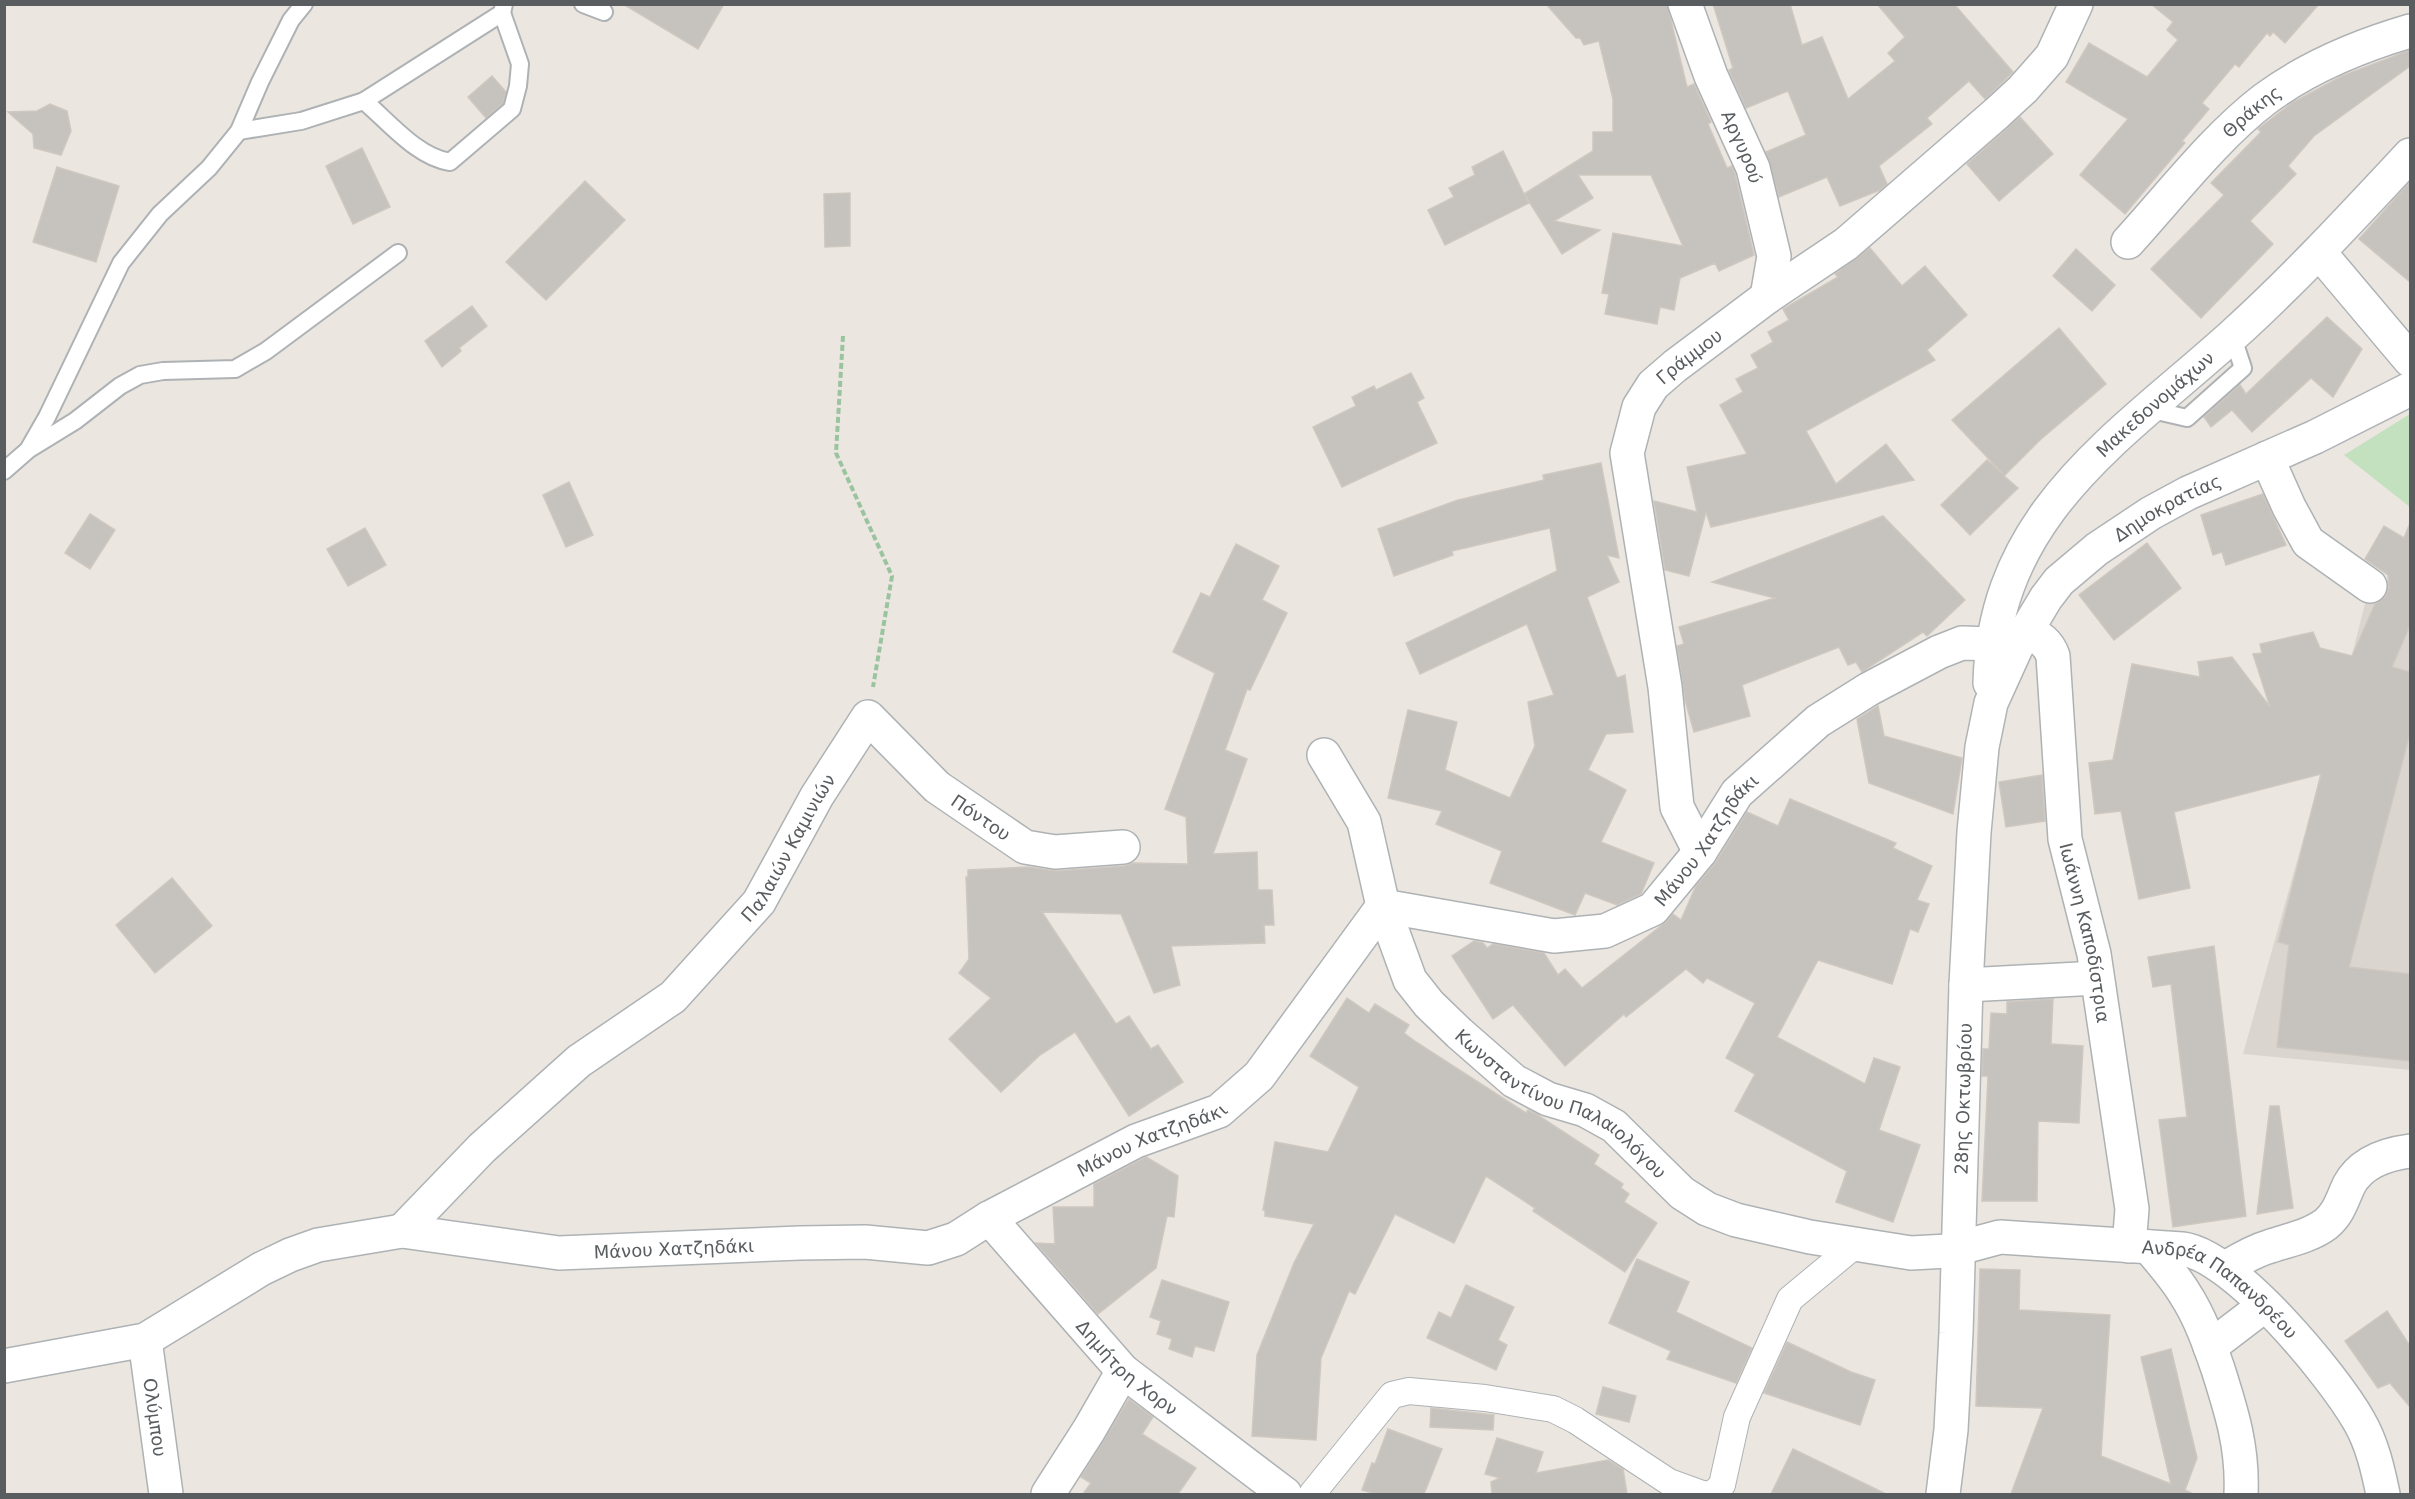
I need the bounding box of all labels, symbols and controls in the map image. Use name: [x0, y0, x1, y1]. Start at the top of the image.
street label: Θράκης: [2218, 81, 2285, 142]
street label: Αργυρού: [1717, 107, 1767, 185]
street label: Γράμμου: [1652, 324, 1726, 388]
street label: Μακεδονομάχων: [2092, 347, 2218, 461]
street label: Δημοκρατίας: [2110, 469, 2224, 545]
street label: Μάνου Χατζηδάκι: [1650, 769, 1762, 910]
street label: Παλαιών Καμινιών: [736, 770, 839, 925]
street label: Πόντου: [948, 790, 1015, 845]
street label: Ιωάννη Καποδίστρια: [2056, 840, 2115, 1024]
street label: 28ης Οκτωβρίου: [1950, 1023, 1975, 1175]
street label: Κωνσταντίνου Παλαιολόγου: [1451, 1024, 1671, 1182]
street label: Μάνου Χατζηδάκι: [1073, 1098, 1231, 1181]
street label: Μάνου Χατζηδάκι: [593, 1234, 755, 1262]
street label: Ανδρέα Παπανδρέου: [2141, 1236, 2302, 1343]
street label: Δημήτρη Χορν: [1072, 1315, 1182, 1419]
street label: Ολύμπου: [140, 1377, 171, 1458]

